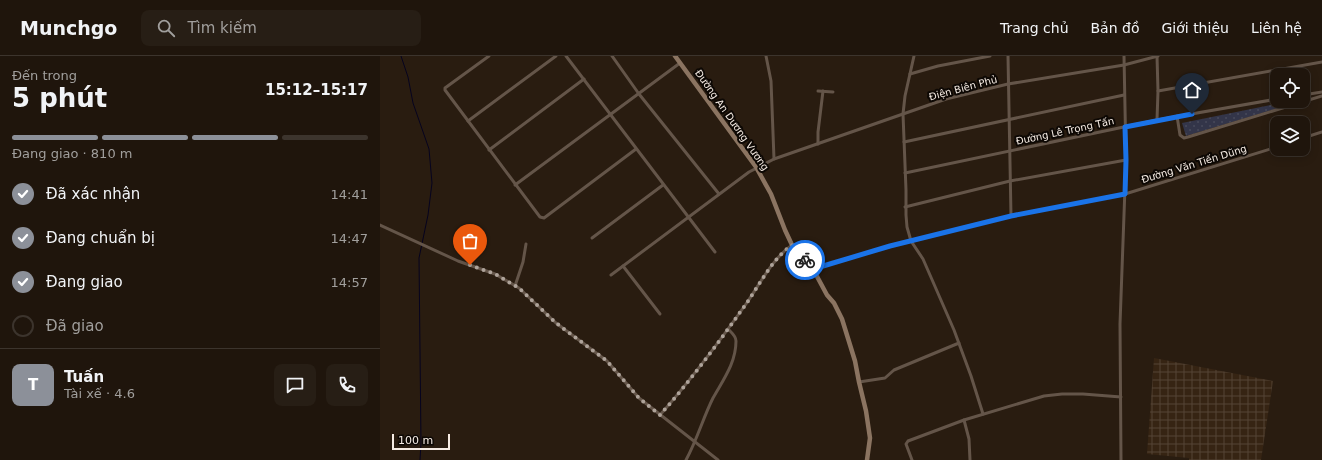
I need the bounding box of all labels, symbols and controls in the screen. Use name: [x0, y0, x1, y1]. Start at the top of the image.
search box: [141, 10, 421, 46]
text: Munchgo: [20, 17, 117, 39]
icon: search: [155, 17, 177, 39]
text: Tìm kiếm: [187, 19, 257, 37]
text: Trang chủ: [1000, 20, 1069, 36]
text: Bản đồ: [1091, 20, 1139, 36]
text: Giới thiệu: [1161, 20, 1229, 36]
text: Liên hệ: [1251, 20, 1302, 36]
text: Đến trong: [12, 68, 77, 83]
street label: Đường An Dương Vương: [693, 68, 771, 172]
map controls: [1270, 68, 1310, 156]
button: locate: [1270, 68, 1310, 108]
pin: [1175, 73, 1209, 114]
street label: Điện Biên Phủ: [928, 74, 999, 103]
icon: home: [1181, 79, 1203, 101]
text: 15:12–15:17: [265, 81, 368, 99]
text: 5 phút: [12, 83, 107, 113]
street label: Đường Lê Trọng Tấn: [1015, 115, 1115, 148]
button: layers: [1270, 116, 1310, 156]
street label: Đường Văn Tiến Dũng: [1140, 143, 1248, 185]
text: Đang giao · 810 m: [12, 146, 132, 161]
icon: check: [12, 183, 34, 205]
text: Đã xác nhận: [46, 185, 140, 203]
text: 14:41: [331, 187, 368, 202]
pin: [453, 224, 487, 265]
icon: check: [12, 227, 34, 249]
text: Đang chuẩn bị: [46, 229, 155, 247]
icon: bag: [459, 230, 481, 252]
text: 14:47: [331, 231, 368, 246]
courier: [785, 240, 825, 280]
icon: bike: [794, 249, 816, 271]
icon: check: [12, 271, 34, 293]
text: Đang giao: [46, 273, 123, 291]
text: 14:57: [331, 275, 368, 290]
text: Đã giao: [46, 317, 104, 335]
button: chat: [274, 364, 316, 406]
button: phone: [326, 364, 368, 406]
text: Tuấn: [64, 368, 104, 386]
text: T: [28, 376, 38, 394]
text: Tài xế · 4.6: [64, 386, 135, 401]
scale bar: [392, 432, 450, 451]
text: 100 m: [398, 434, 433, 447]

